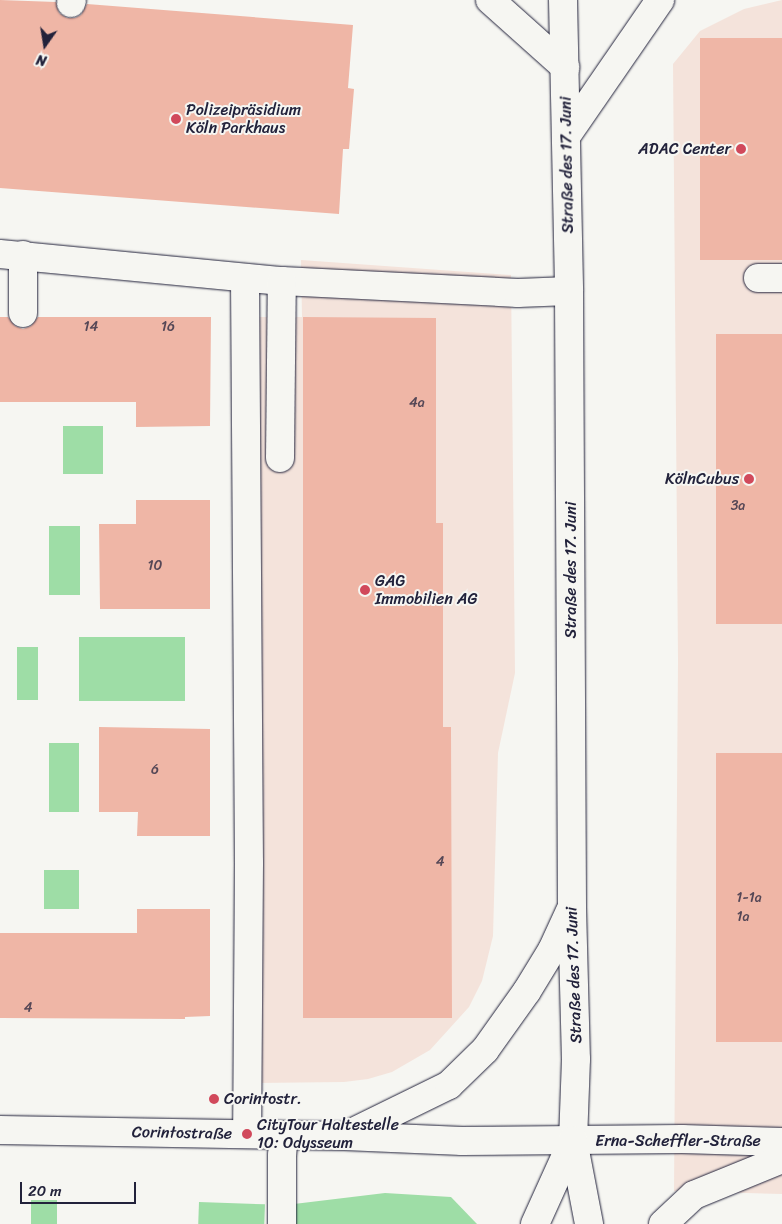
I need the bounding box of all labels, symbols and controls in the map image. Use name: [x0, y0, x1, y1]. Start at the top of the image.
north arrow: [20, 20, 70, 70]
text: N: [34, 47, 49, 73]
street label: Straße des 17. Juni: [556, 96, 578, 234]
place label: Polizeipräsidium Köln Parkhaus: [186, 100, 301, 138]
marker: Polizeipräsidium Köln Parkhaus: [170, 113, 182, 125]
place label: ADAC Center: [638, 139, 731, 159]
marker: ADAC Center: [735, 143, 747, 155]
house number: 14: [84, 319, 98, 335]
house number: 16: [161, 319, 175, 335]
house number: 4a: [409, 395, 425, 411]
place label: KölnCubus: [665, 469, 739, 489]
marker: KölnCubus: [743, 473, 755, 485]
house number: 3a: [731, 498, 745, 514]
street label: Straße des 17. Juni: [561, 501, 581, 639]
house number: 10: [148, 558, 162, 574]
place label: GAG Immobilien AG: [375, 571, 477, 609]
marker: GAG Immobilien AG: [359, 584, 371, 596]
house number: 6: [151, 762, 159, 778]
house number: 4: [436, 854, 444, 870]
house number: 1-1a: [736, 890, 762, 906]
street label: Straße des 17. Juni: [562, 906, 586, 1044]
house number: 1a: [736, 909, 750, 925]
house number: 4: [24, 1000, 32, 1016]
place label: Corintostr.: [224, 1089, 302, 1109]
marker: Corintostr.: [208, 1093, 220, 1105]
place label: CityTour Haltestelle 10: Odysseum: [257, 1115, 399, 1153]
street label: Corintostraße: [132, 1123, 232, 1143]
marker: CityTour Haltestelle 10: Odysseum: [241, 1128, 253, 1140]
street label: Erna-Scheffler-Straße: [595, 1131, 761, 1151]
scale bar: [22, 1172, 139, 1204]
text: 20 m: [28, 1178, 62, 1204]

